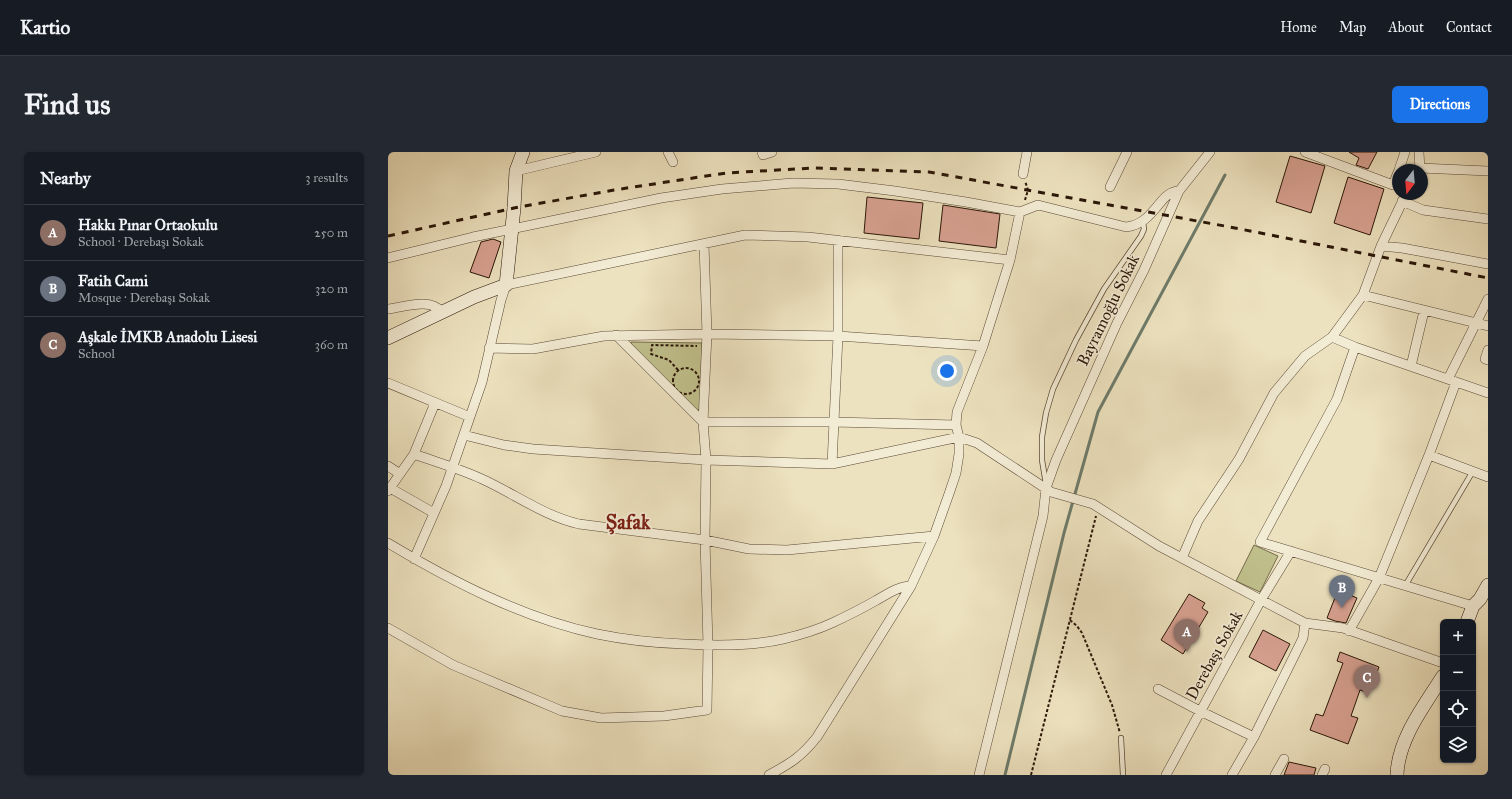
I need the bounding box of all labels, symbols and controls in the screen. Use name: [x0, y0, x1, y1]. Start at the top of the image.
text: Kartio: [20, 16, 70, 39]
text: Home: [1280, 19, 1317, 36]
text: Map: [1339, 19, 1366, 36]
text: About: [1388, 19, 1424, 36]
text: Contact: [1446, 19, 1492, 36]
button: Directions: [1392, 86, 1488, 123]
text: Find us: [24, 87, 110, 122]
north arrow: [1392, 164, 1428, 200]
text: Nearby: [40, 168, 91, 189]
text: 3 results: [305, 170, 348, 186]
text: Hakkı Pınar Ortaokulu: [78, 216, 218, 234]
text: A: [49, 225, 57, 241]
text: 250 m: [314, 225, 348, 241]
text: School · Derebaşı Sokak: [78, 234, 204, 250]
street label: Bayramoğlu Sokak: [1073, 251, 1144, 369]
text: Fatih Cami: [78, 272, 148, 290]
text: B: [49, 281, 57, 297]
text: 320 m: [315, 281, 348, 297]
text: Mosque · Derebaşı Sokak: [78, 290, 210, 306]
text: Aşkale İMKB Anadolu Lisesi: [78, 328, 257, 346]
text: C: [49, 337, 57, 353]
text: 360 m: [315, 337, 348, 353]
text: School: [78, 346, 115, 362]
your location: [937, 361, 957, 381]
district label: Şafak: [606, 510, 651, 535]
pin: B: [1329, 575, 1355, 608]
street label: Derebaşı Sokak: [1182, 607, 1247, 703]
pin: A: [1174, 619, 1200, 652]
map controls: [1440, 619, 1476, 763]
button: +: [1440, 619, 1476, 655]
button: −: [1440, 655, 1476, 691]
pin: C: [1354, 665, 1380, 698]
button: locate: [1440, 691, 1476, 727]
button: layers: [1440, 727, 1476, 763]

